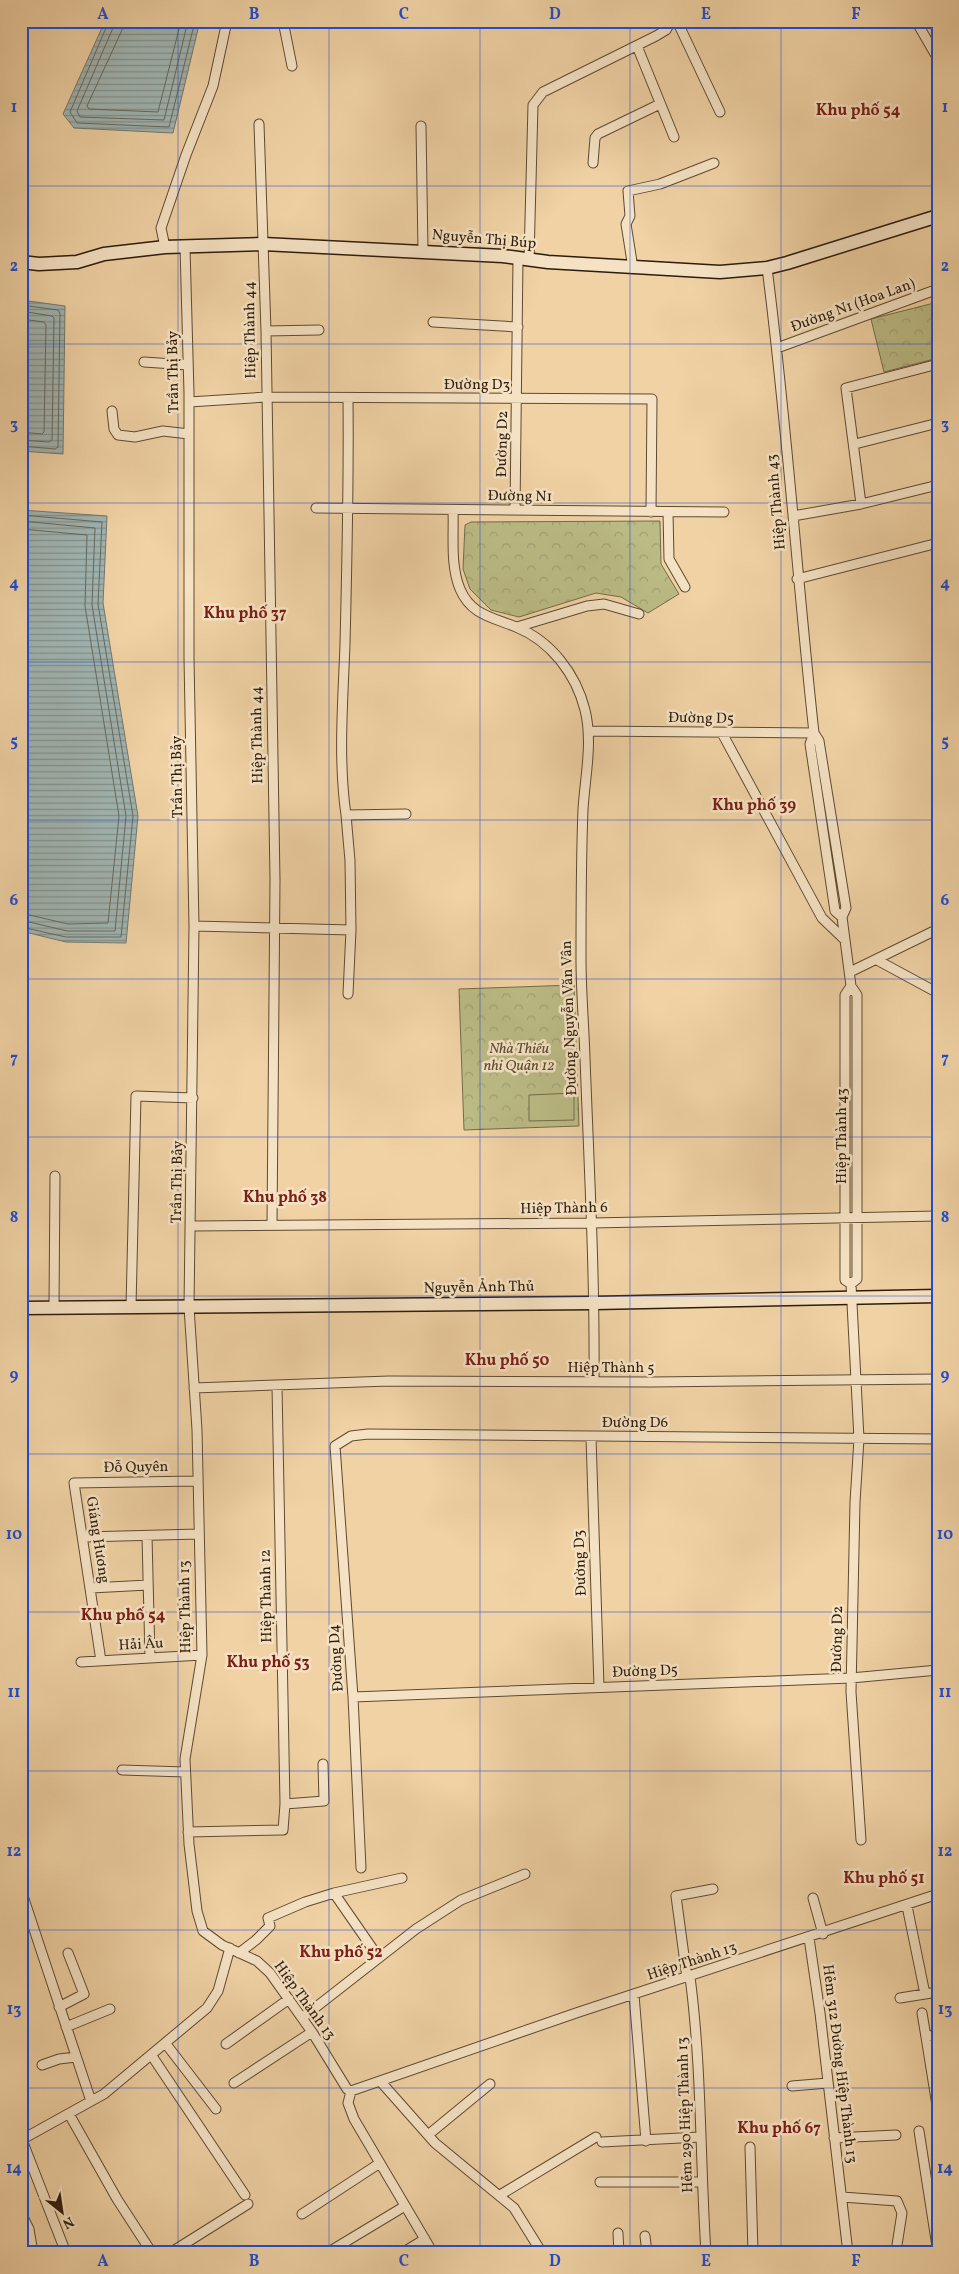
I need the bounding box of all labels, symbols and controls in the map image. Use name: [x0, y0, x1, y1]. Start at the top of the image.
text: A: [97, 4, 109, 26]
text: B: [249, 4, 260, 26]
text: C: [399, 4, 409, 26]
text: D: [549, 4, 561, 26]
text: E: [701, 4, 711, 26]
text: F: [851, 4, 861, 26]
text: 1: [11, 97, 17, 119]
text: 1: [942, 97, 948, 119]
district label: Khu phố 54: [816, 100, 901, 122]
street label: Nguyễn Thị Búp: [431, 225, 537, 255]
text: 2: [10, 256, 18, 278]
text: 2: [941, 256, 949, 278]
street label: Đường N1 (Hoa Lan): [788, 274, 918, 338]
street label: Hiệp Thành 44: [240, 281, 262, 379]
street label: Trần Thị Bảy: [163, 330, 185, 414]
street label: Đường D3: [444, 375, 510, 396]
street label: Đường D2: [492, 410, 514, 478]
text: 3: [10, 414, 18, 436]
text: 3: [941, 414, 949, 436]
street label: Hiệp Thành 43: [762, 453, 792, 551]
street label: Đường N1: [487, 486, 553, 508]
text: 4: [9, 573, 19, 595]
text: 4: [940, 573, 950, 595]
district label: Khu phố 37: [203, 603, 287, 625]
street label: Hiệp Thành 44: [247, 686, 269, 784]
street label: Đường D5: [668, 708, 734, 730]
text: 5: [10, 731, 18, 753]
text: 5: [941, 731, 949, 753]
street label: Trần Thị Bảy: [167, 735, 189, 819]
district label: Khu phố 39: [712, 795, 796, 817]
text: 6: [10, 890, 19, 912]
text: 6: [941, 890, 950, 912]
street label: Đường Nguyễn Văn Vân: [557, 940, 583, 1096]
park label: Nhà Thiếu nhi Quận 12: [484, 1039, 554, 1077]
text: 7: [10, 1048, 18, 1070]
text: 7: [941, 1048, 949, 1070]
street label: Hiệp Thành 43: [832, 1088, 853, 1184]
street label: Trần Thị Bảy: [167, 1140, 189, 1224]
district label: Khu phố 38: [243, 1187, 327, 1209]
street label: Hiệp Thành 6: [520, 1198, 608, 1220]
text: 8: [10, 1207, 18, 1229]
text: 8: [941, 1207, 949, 1229]
street label: Nguyễn Ảnh Thủ: [423, 1277, 535, 1299]
district label: Khu phố 50: [465, 1350, 549, 1372]
street label: Hiệp Thành 5: [567, 1358, 655, 1379]
text: 9: [10, 1365, 19, 1387]
text: 9: [941, 1365, 950, 1387]
street label: Đường D6: [602, 1413, 668, 1434]
street label: Đỗ Quyên: [103, 1457, 169, 1479]
street label: Giáng Hương: [80, 1495, 114, 1585]
text: 10: [6, 1524, 22, 1546]
text: 10: [937, 1524, 953, 1546]
street label: Đường D3: [569, 1529, 593, 1597]
street label: Hiệp Thành 12: [256, 1549, 278, 1643]
street label: Hiệp Thành 13: [175, 1560, 197, 1654]
district label: Khu phố 54: [81, 1605, 166, 1627]
street label: Đường D2: [827, 1605, 849, 1673]
street label: Đường D4: [324, 1623, 350, 1692]
street label: Hải Âu: [118, 1633, 164, 1657]
district label: Khu phố 53: [226, 1652, 310, 1674]
street label: Đường D5: [612, 1660, 678, 1684]
text: 11: [8, 1682, 20, 1704]
text: 11: [939, 1682, 951, 1704]
text: 12: [7, 1841, 21, 1863]
text: 12: [938, 1841, 952, 1863]
district label: Khu phố 51: [843, 1868, 925, 1890]
street label: Hiệp Thành 13: [644, 1938, 740, 1986]
district label: Khu phố 52: [299, 1942, 383, 1964]
street label: Hiệp Thành 13: [268, 1957, 340, 2045]
street label: Hẻm 312 Đường Hiệp Thành 13: [816, 1963, 862, 2165]
text: 13: [7, 1999, 21, 2021]
text: 13: [938, 1999, 952, 2021]
street label: Hẻm 290 Hiệp Thành 13: [673, 2037, 699, 2193]
district label: Khu phố 67: [737, 2118, 821, 2140]
text: 14: [6, 2158, 22, 2180]
text: 14: [937, 2158, 953, 2180]
north arrow: [38, 2186, 88, 2236]
text: N: [59, 2211, 77, 2233]
text: A: [97, 2251, 109, 2273]
text: B: [249, 2251, 260, 2273]
text: C: [399, 2251, 409, 2273]
text: D: [549, 2251, 561, 2273]
text: E: [701, 2251, 711, 2273]
text: F: [851, 2251, 861, 2273]

